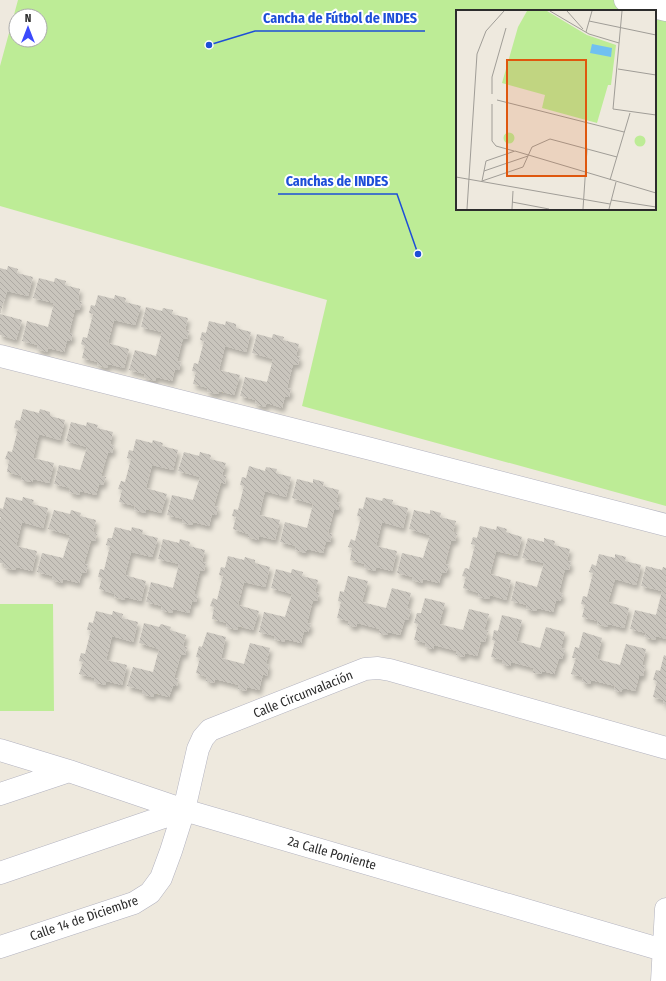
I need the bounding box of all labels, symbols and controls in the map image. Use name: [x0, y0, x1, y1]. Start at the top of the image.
callout: Cancha de Fútbol de INDES: [255, 5, 425, 31]
north arrow: [8, 8, 48, 48]
text: Cancha de Fútbol de INDES: [263, 10, 417, 27]
inset map: [456, 10, 656, 210]
text: N: [25, 12, 31, 25]
callout: Canchas de INDES: [278, 168, 397, 194]
text: Canchas de INDES: [286, 173, 388, 190]
street label: Calle Circunvalación: [251, 667, 355, 721]
street label: 2a Calle Poniente: [286, 833, 378, 873]
street label: Calle 14 de Diciembre: [28, 892, 140, 944]

